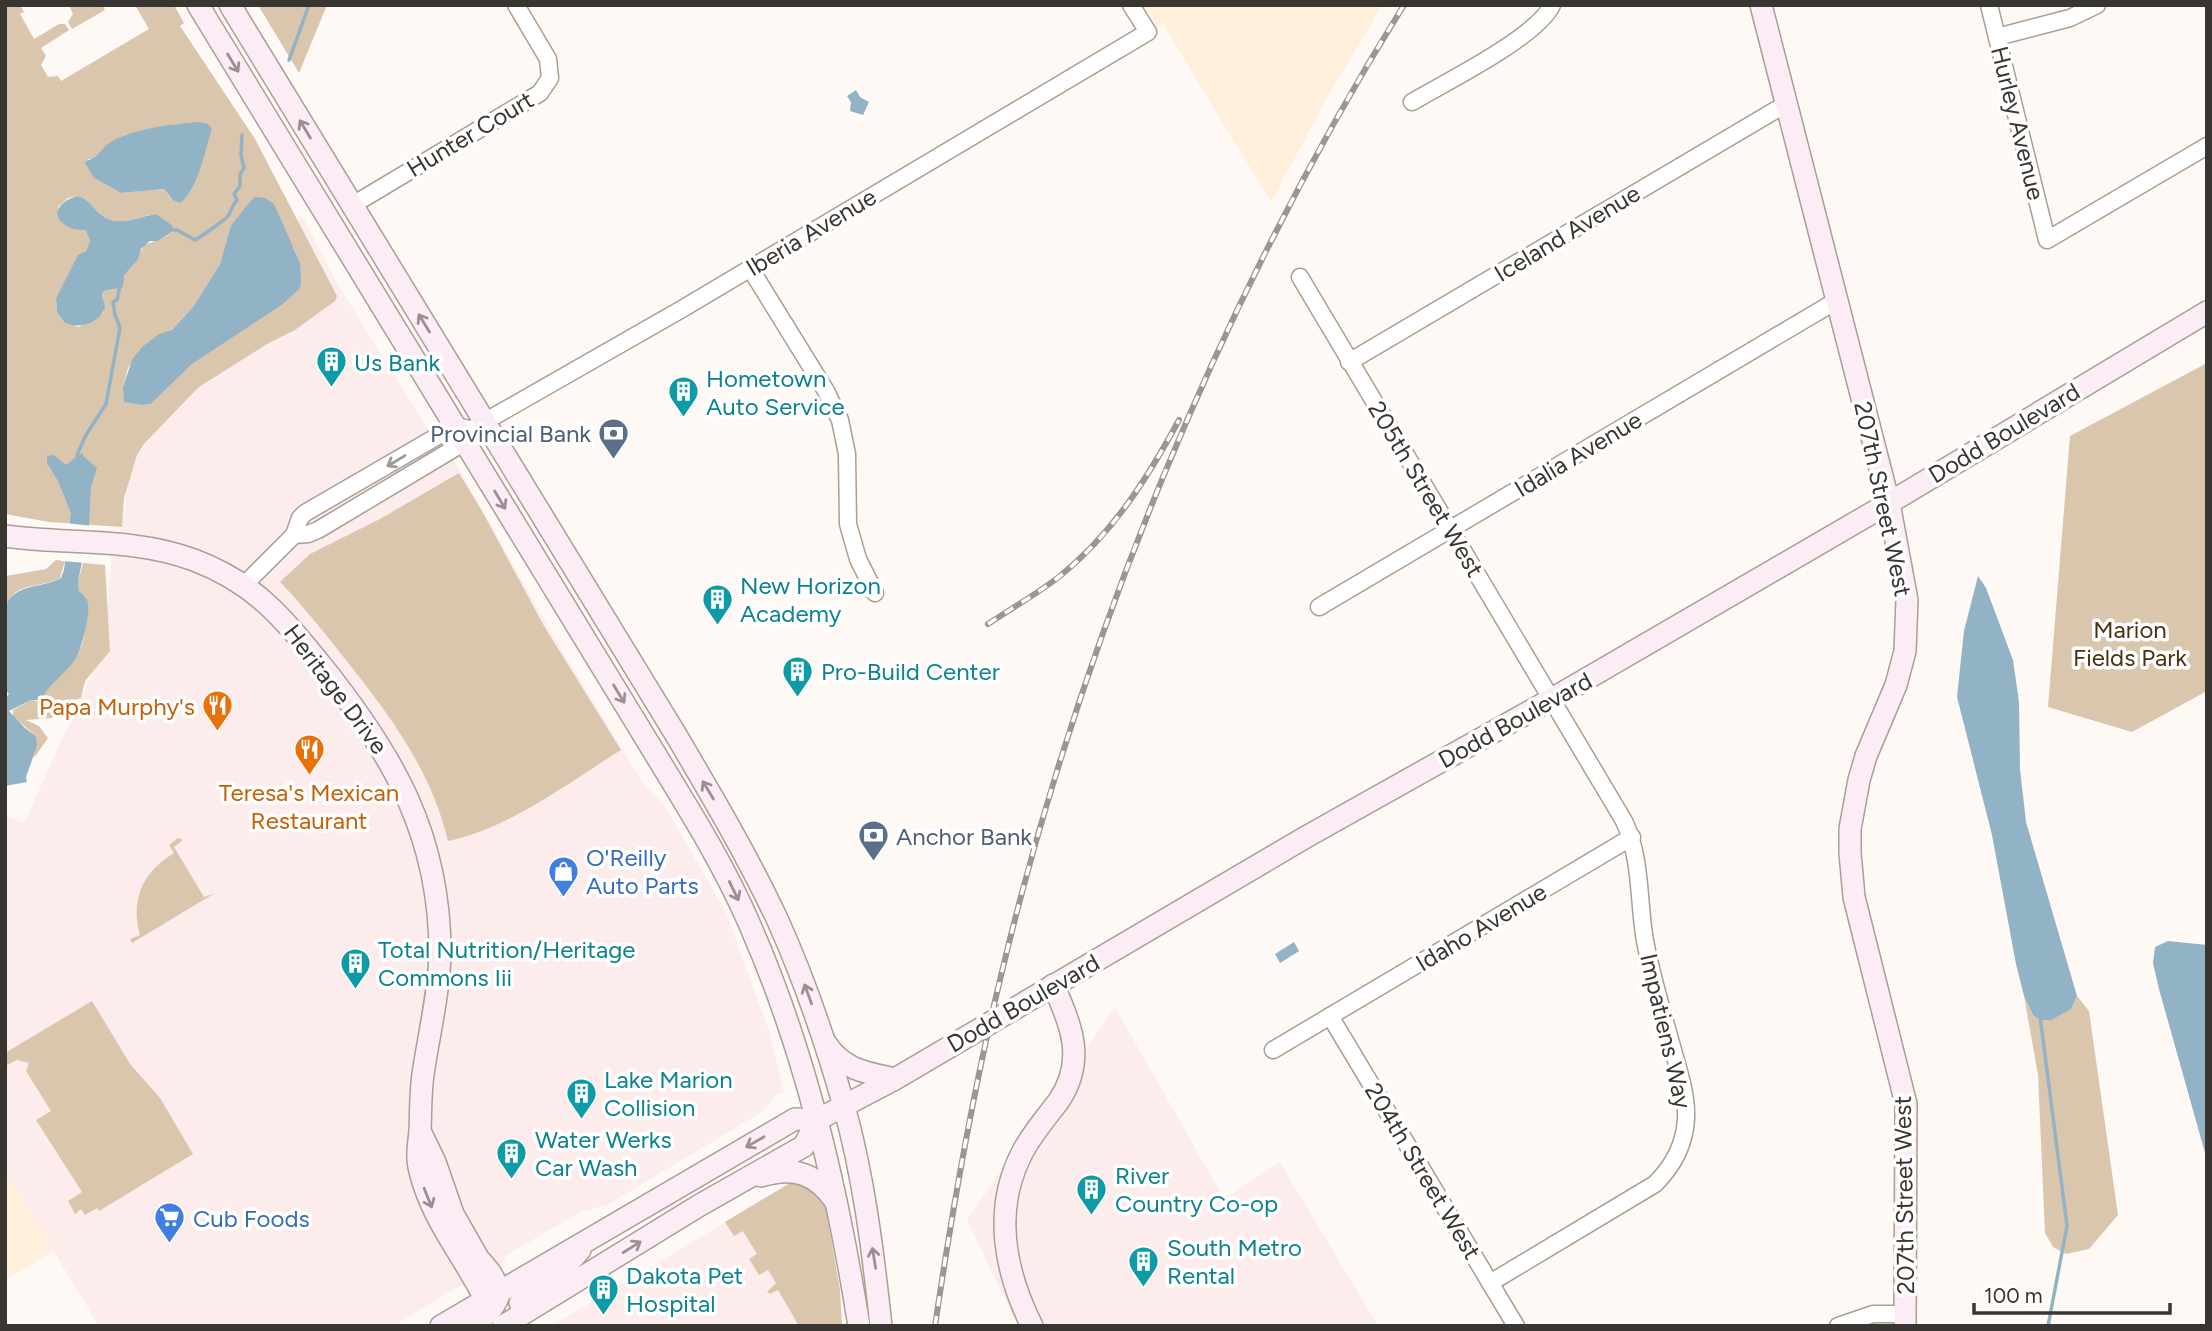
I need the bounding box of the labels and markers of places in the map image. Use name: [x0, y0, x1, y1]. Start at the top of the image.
building icon: Us Bank: [314, 345, 348, 389]
place label: Us Bank: [354, 348, 440, 377]
place label: Hometown Auto Service: [706, 364, 845, 421]
building icon: Hometown Auto Service: [666, 375, 700, 419]
bank icon: Provincial Bank: [597, 416, 631, 460]
place label: Provincial Bank: [430, 419, 591, 448]
place label: New Horizon Academy: [740, 571, 881, 628]
building icon: New Horizon Academy: [700, 582, 734, 626]
building icon: Pro-Build Center: [781, 654, 815, 698]
place label: Pro-Build Center: [821, 657, 1000, 686]
restaurant icon: Papa Murphy's: [201, 689, 235, 733]
place label: Papa Murphy's: [39, 692, 195, 721]
restaurant icon: Teresa's Mexican Restaurant: [292, 733, 326, 777]
place label: Teresa's Mexican Restaurant: [219, 778, 399, 835]
bank icon: Anchor Bank: [856, 819, 890, 863]
place label: Anchor Bank: [896, 822, 1032, 851]
place label: O'Reilly Auto Parts: [586, 843, 699, 900]
shop icon: O'Reilly Auto Parts: [546, 854, 580, 898]
place label: Total Nutrition/Heritage Commons Iii: [378, 935, 635, 992]
building icon: Total Nutrition/Heritage Commons Iii: [338, 946, 372, 990]
place label: Lake Marion Collision: [604, 1065, 733, 1122]
building icon: Lake Marion Collision: [564, 1076, 598, 1120]
place label: Water Werks Car Wash: [535, 1125, 672, 1182]
building icon: Water Werks Car Wash: [495, 1136, 529, 1180]
place label: River Country Co-op: [1115, 1161, 1278, 1218]
building icon: River Country Co-op: [1075, 1172, 1109, 1216]
supermarket icon: Cub Foods: [153, 1201, 187, 1245]
place label: Cub Foods: [193, 1204, 310, 1233]
place label: South Metro Rental: [1167, 1233, 1302, 1290]
building icon: South Metro Rental: [1127, 1244, 1161, 1288]
place label: Dakota Pet Hospital: [626, 1261, 743, 1318]
building icon: Dakota Pet Hospital: [586, 1272, 620, 1316]

